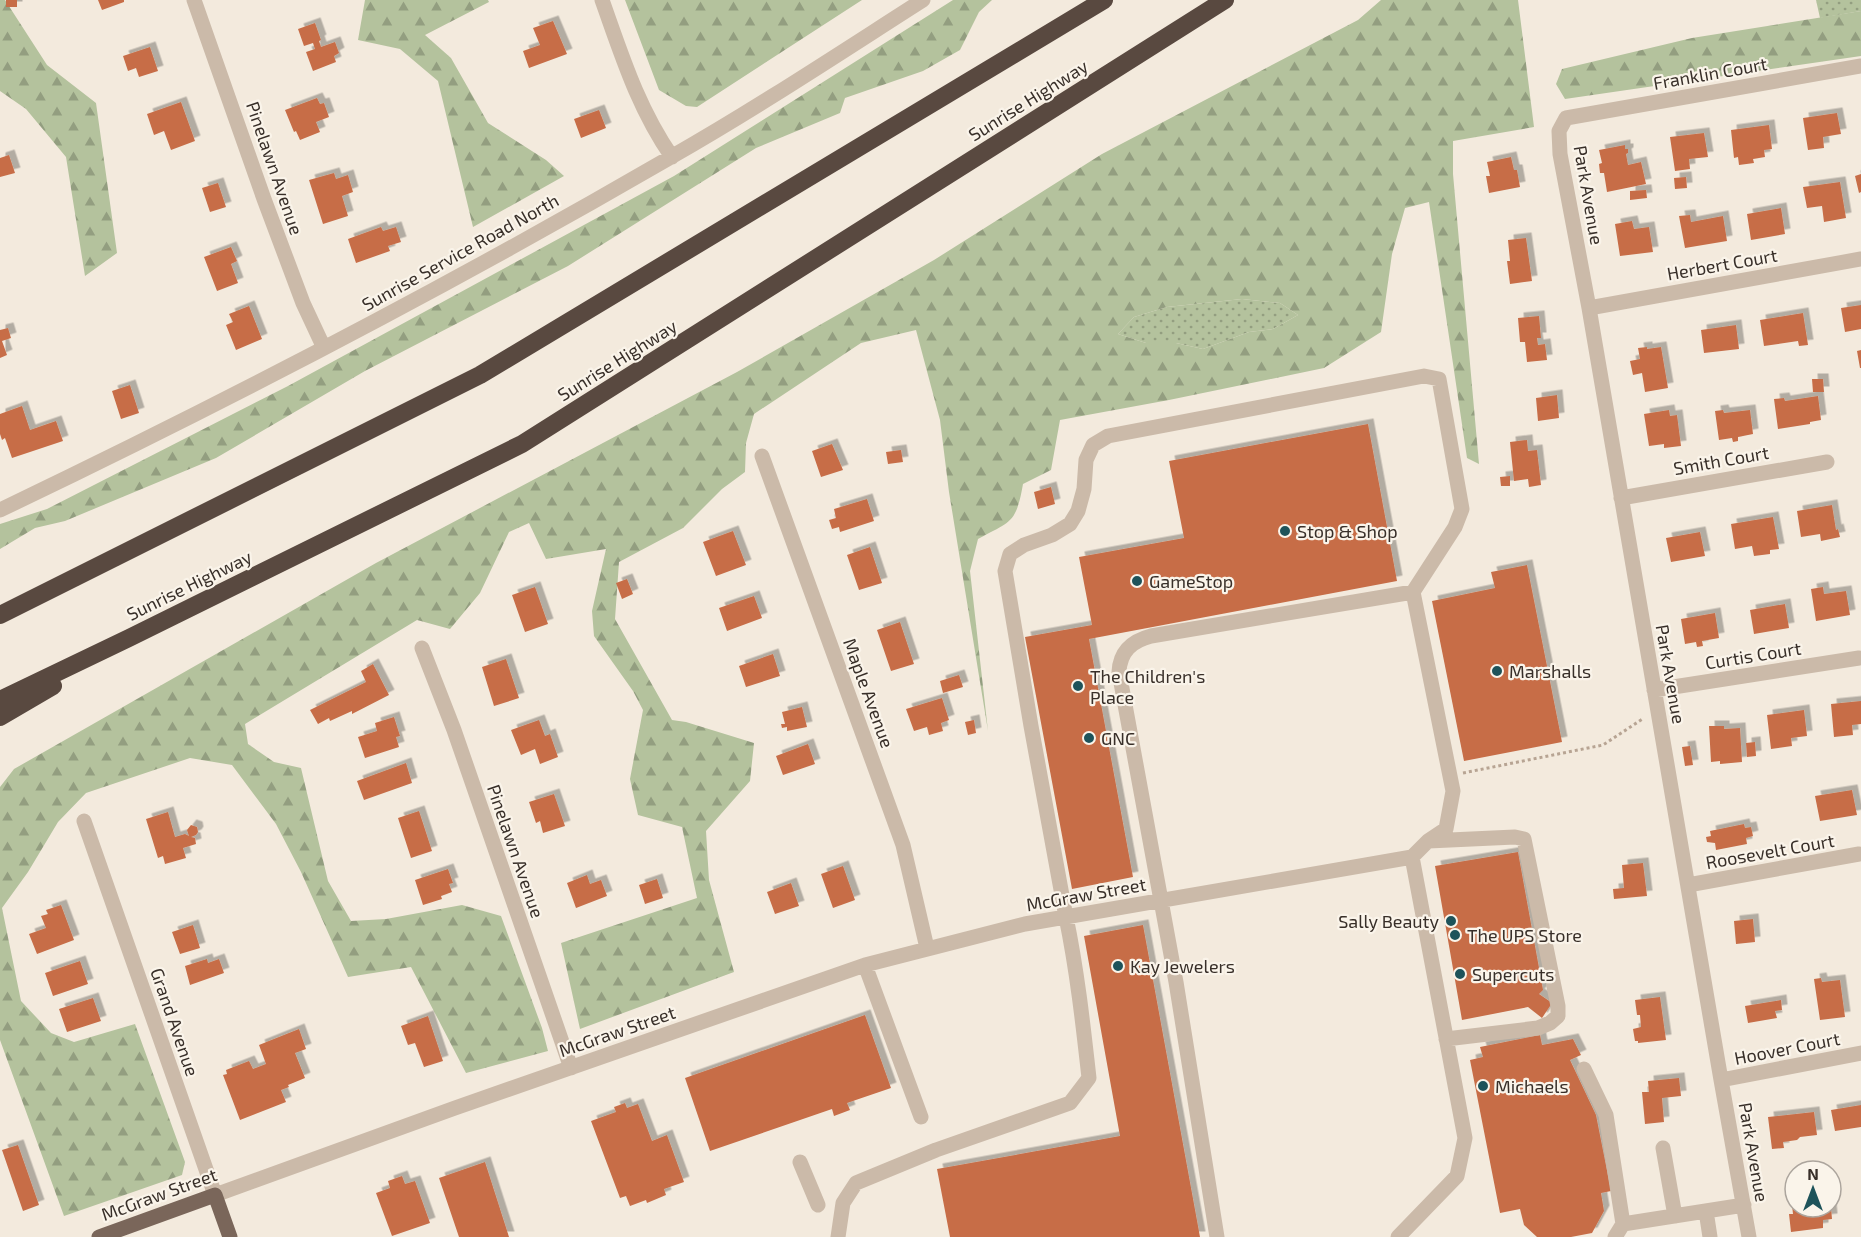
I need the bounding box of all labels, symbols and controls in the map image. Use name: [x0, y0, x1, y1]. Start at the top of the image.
street label: Franklin Court: [1651, 52, 1769, 94]
street label: Sunrise Highway: [964, 54, 1092, 145]
street label: Pinelawn Avenue: [242, 98, 308, 238]
street label: Park Avenue: [1569, 144, 1609, 246]
street label: Sunrise Service Road North: [358, 189, 562, 315]
street label: Herbert Court: [1665, 243, 1779, 285]
street label: Sunrise Highway: [553, 314, 681, 405]
street label: Smith Court: [1672, 441, 1771, 479]
place label: Stop & Shop: [1297, 520, 1398, 542]
marker: Stop & Shop: [1278, 524, 1292, 538]
street label: Sunrise Highway: [123, 545, 256, 625]
place label: GameStop: [1149, 570, 1233, 592]
marker: GameStop: [1130, 574, 1144, 588]
street label: Park Avenue: [1651, 623, 1691, 725]
street label: Maple Avenue: [839, 635, 899, 751]
street label: Curtis Court: [1703, 637, 1803, 673]
place label: Marshalls: [1509, 660, 1591, 682]
marker: Marshalls: [1490, 664, 1504, 678]
place label: The Children's Place: [1090, 665, 1205, 708]
marker: The Children's Place: [1071, 679, 1085, 693]
place label: GNC: [1101, 727, 1135, 749]
marker: GNC: [1082, 731, 1096, 745]
street label: Pinelawn Avenue: [483, 781, 549, 921]
street label: Roosevelt Court: [1704, 829, 1836, 873]
street label: McGraw Street: [1024, 873, 1148, 915]
place label: Sally Beauty: [1338, 910, 1439, 932]
marker: Sally Beauty: [1444, 914, 1458, 928]
place label: The UPS Store: [1467, 924, 1582, 946]
marker: The UPS Store: [1448, 928, 1462, 942]
place label: Kay Jewelers: [1130, 955, 1235, 977]
marker: Kay Jewelers: [1111, 959, 1125, 973]
place label: Supercuts: [1472, 963, 1555, 985]
street label: Grand Avenue: [146, 965, 204, 1079]
marker: Supercuts: [1453, 967, 1467, 981]
street label: McGraw Street: [556, 1001, 678, 1061]
street label: Hoover Court: [1732, 1027, 1842, 1069]
place label: Michaels: [1495, 1075, 1569, 1097]
marker: Michaels: [1476, 1079, 1490, 1093]
street label: Park Avenue: [1734, 1101, 1774, 1203]
north arrow: [1783, 1159, 1843, 1219]
street label: McGraw Street: [98, 1163, 220, 1225]
text: N: [1807, 1164, 1819, 1183]

